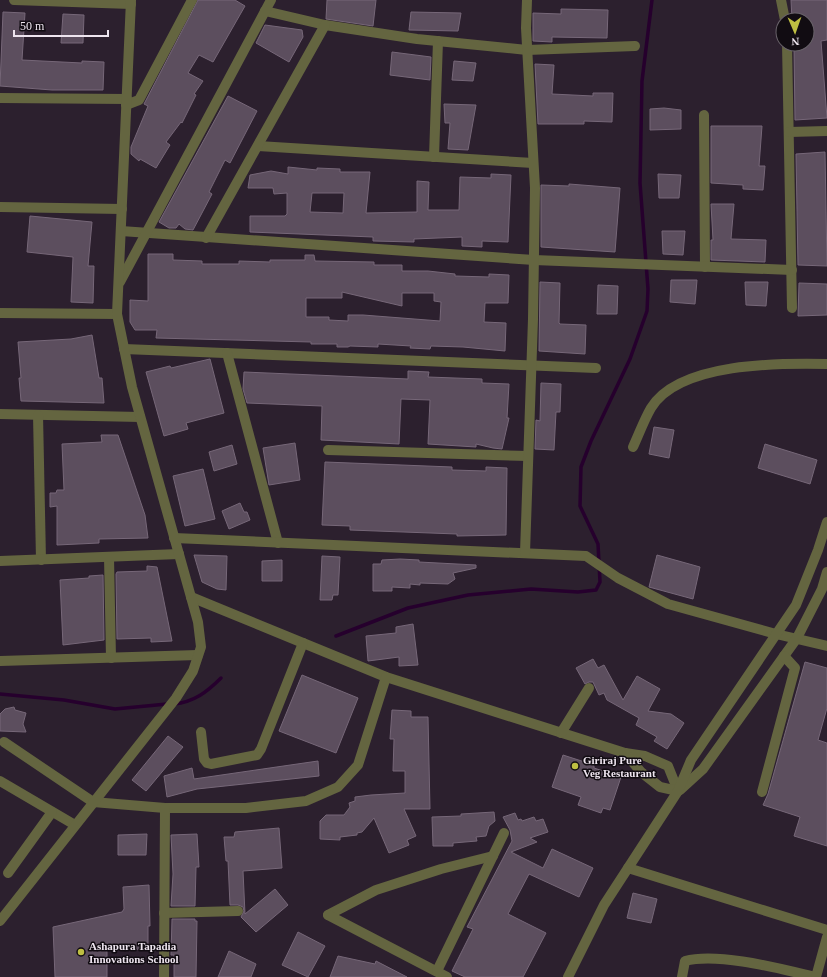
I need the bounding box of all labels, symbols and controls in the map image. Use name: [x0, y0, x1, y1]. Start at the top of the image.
scale bar: [14, 12, 108, 38]
north arrow: [775, 12, 815, 52]
text: 50 m: [20, 19, 45, 33]
text: N: [791, 36, 800, 48]
place label: Giriraj Pure Veg Restaurant: [583, 754, 656, 779]
marker: Giriraj Pure Veg Restaurant: [570, 761, 580, 771]
place label: Ashapura Tapadia Innovations School: [89, 940, 179, 965]
marker: Ashapura Tapadia Innovations School: [76, 947, 86, 957]

